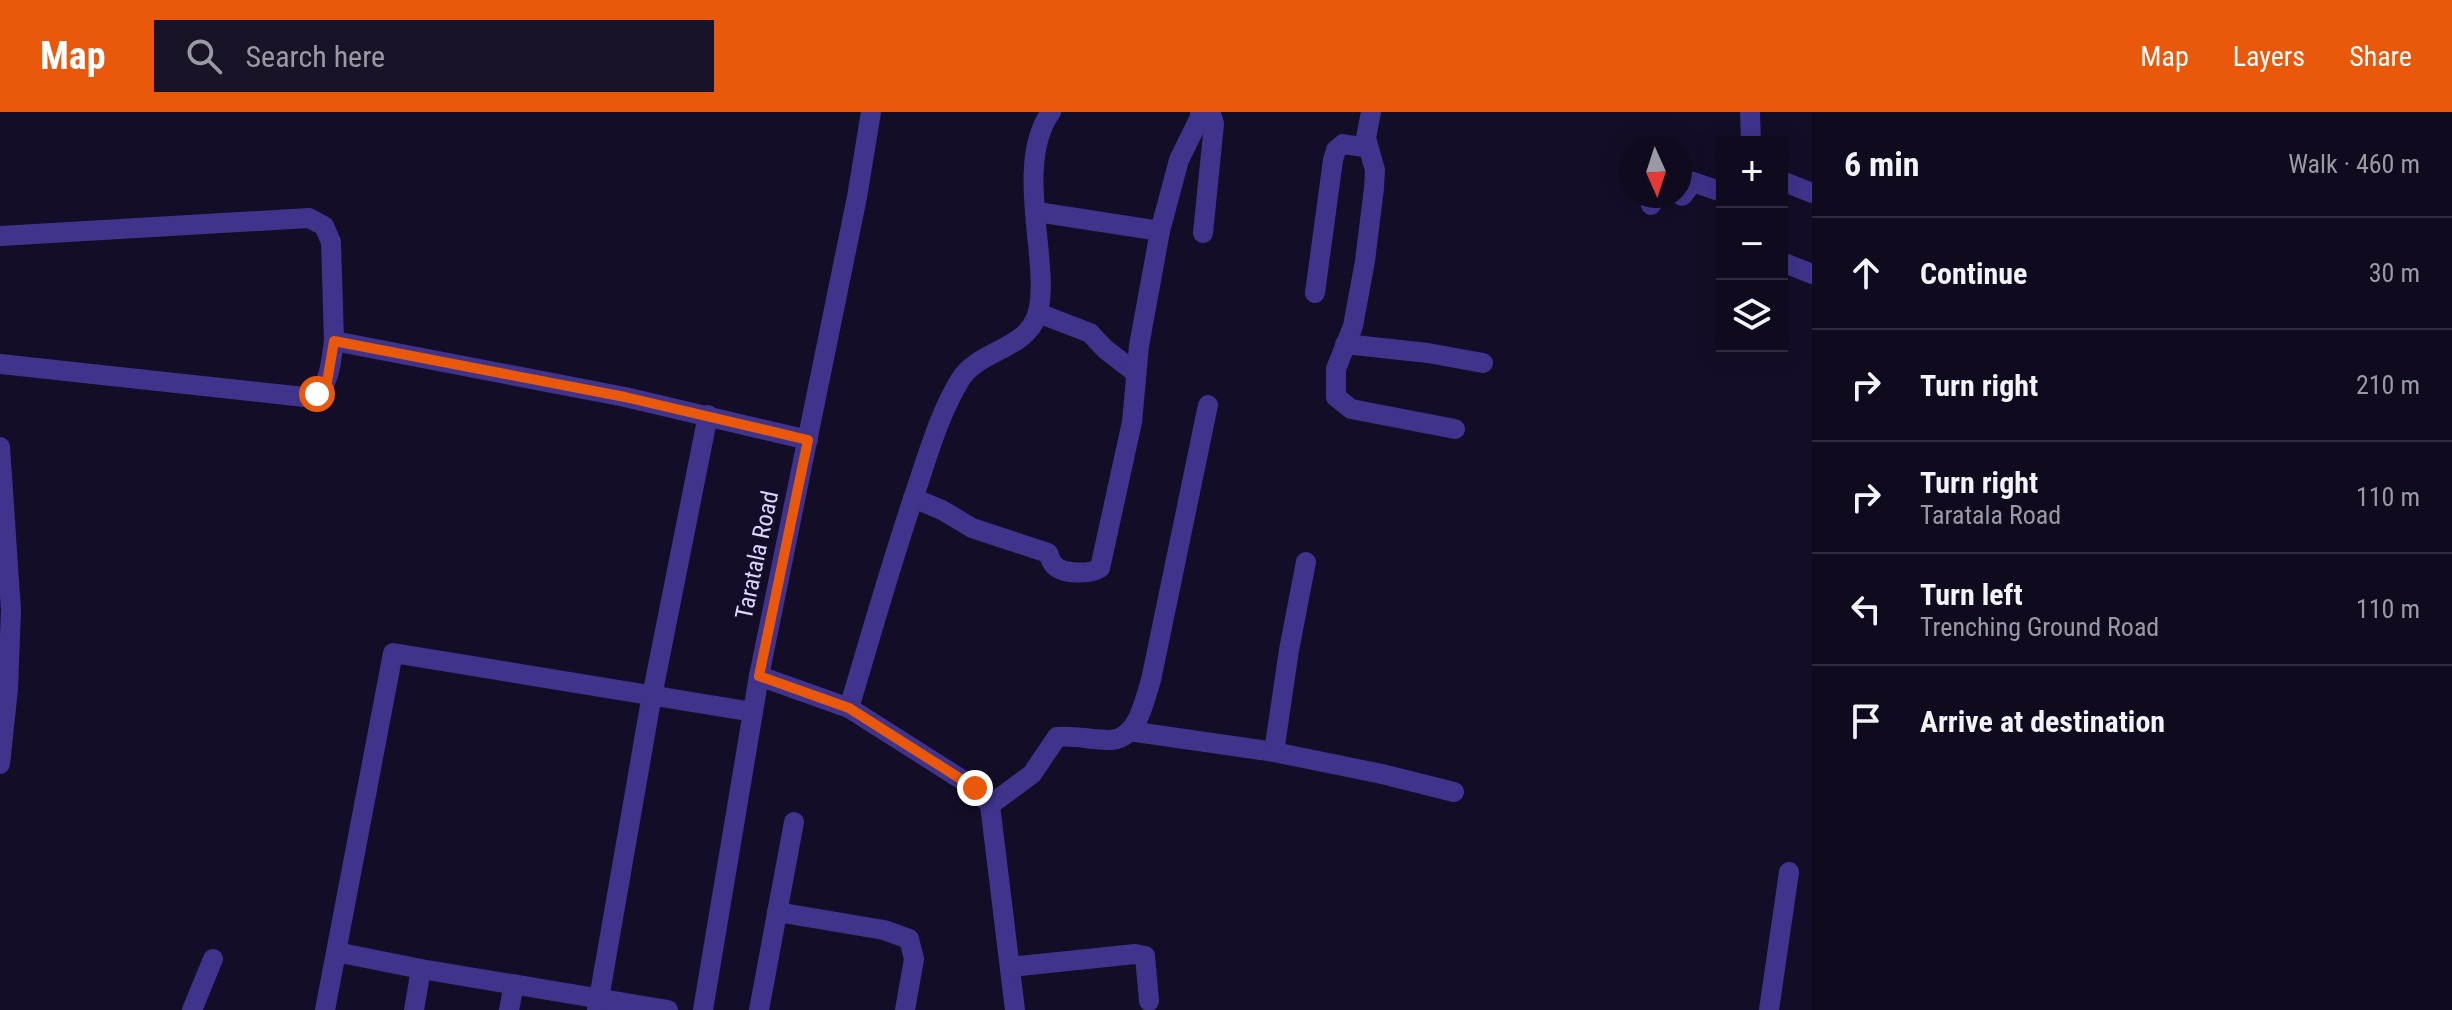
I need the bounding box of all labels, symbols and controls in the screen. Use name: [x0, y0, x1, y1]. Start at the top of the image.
search box: [154, 20, 714, 92]
text: Map: [40, 34, 106, 78]
icon: search: [182, 34, 226, 78]
text: Search here: [246, 39, 385, 74]
text: Map: [2140, 40, 2189, 73]
text: Layers: [2233, 40, 2305, 73]
text: Share: [2349, 40, 2412, 73]
north arrow: [1620, 136, 1692, 208]
map controls: [1716, 136, 1788, 352]
button: +: [1716, 136, 1788, 208]
text: 6 min: [1844, 144, 1920, 184]
text: Walk · 460 m: [2288, 149, 2420, 179]
button: −: [1716, 208, 1788, 280]
icon: ahead: [1844, 251, 1888, 295]
text: Continue: [1920, 256, 2027, 291]
text: 30 m: [2369, 258, 2420, 288]
button: layers: [1716, 280, 1788, 352]
icon: right: [1844, 363, 1888, 407]
text: Turn right: [1920, 368, 2038, 403]
text: 210 m: [2356, 370, 2420, 400]
route start: [299, 376, 335, 412]
text: Turn right: [1920, 465, 2038, 500]
icon: right: [1844, 475, 1888, 519]
text: 110 m: [2356, 482, 2420, 512]
street label: Taratala Road: [730, 488, 784, 622]
text: Taratala Road: [1920, 500, 2061, 530]
text: Turn left: [1920, 577, 2023, 612]
icon: left: [1844, 587, 1888, 631]
text: 110 m: [2356, 594, 2420, 624]
text: Trenching Ground Road: [1920, 612, 2159, 642]
icon: arrive: [1844, 699, 1888, 743]
text: Arrive at destination: [1920, 704, 2165, 739]
route end: [957, 770, 993, 806]

